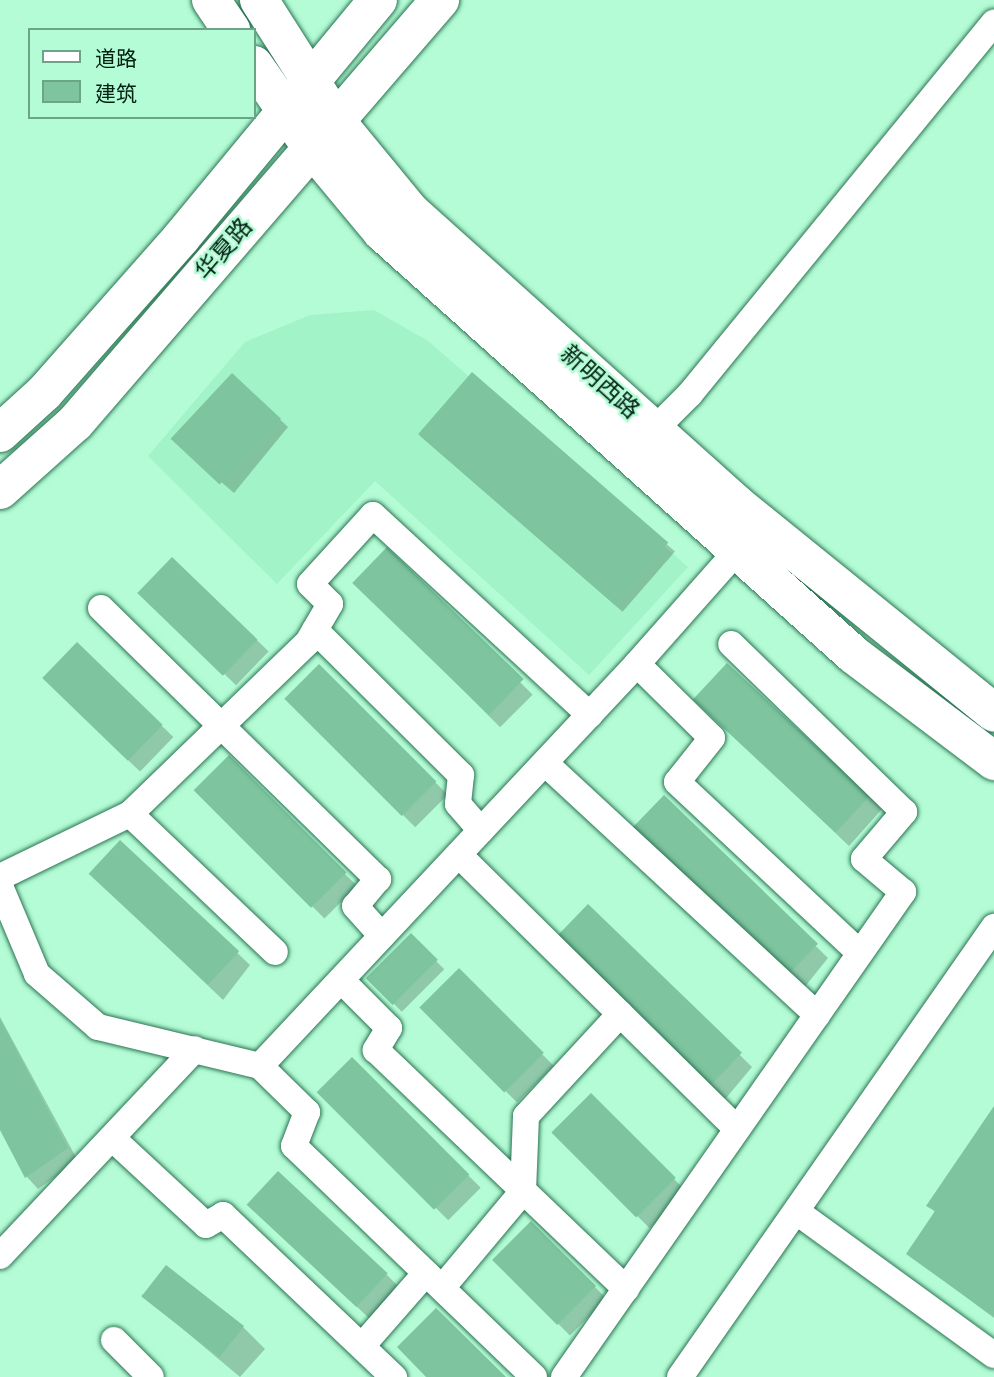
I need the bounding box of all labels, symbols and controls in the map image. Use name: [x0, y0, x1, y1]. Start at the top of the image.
legend: [28, 28, 256, 119]
text: 道路: [95, 49, 137, 70]
text: 建筑: [95, 84, 137, 105]
street label: 华夏路: [191, 213, 259, 287]
street label: 新明西路: [554, 340, 644, 426]

